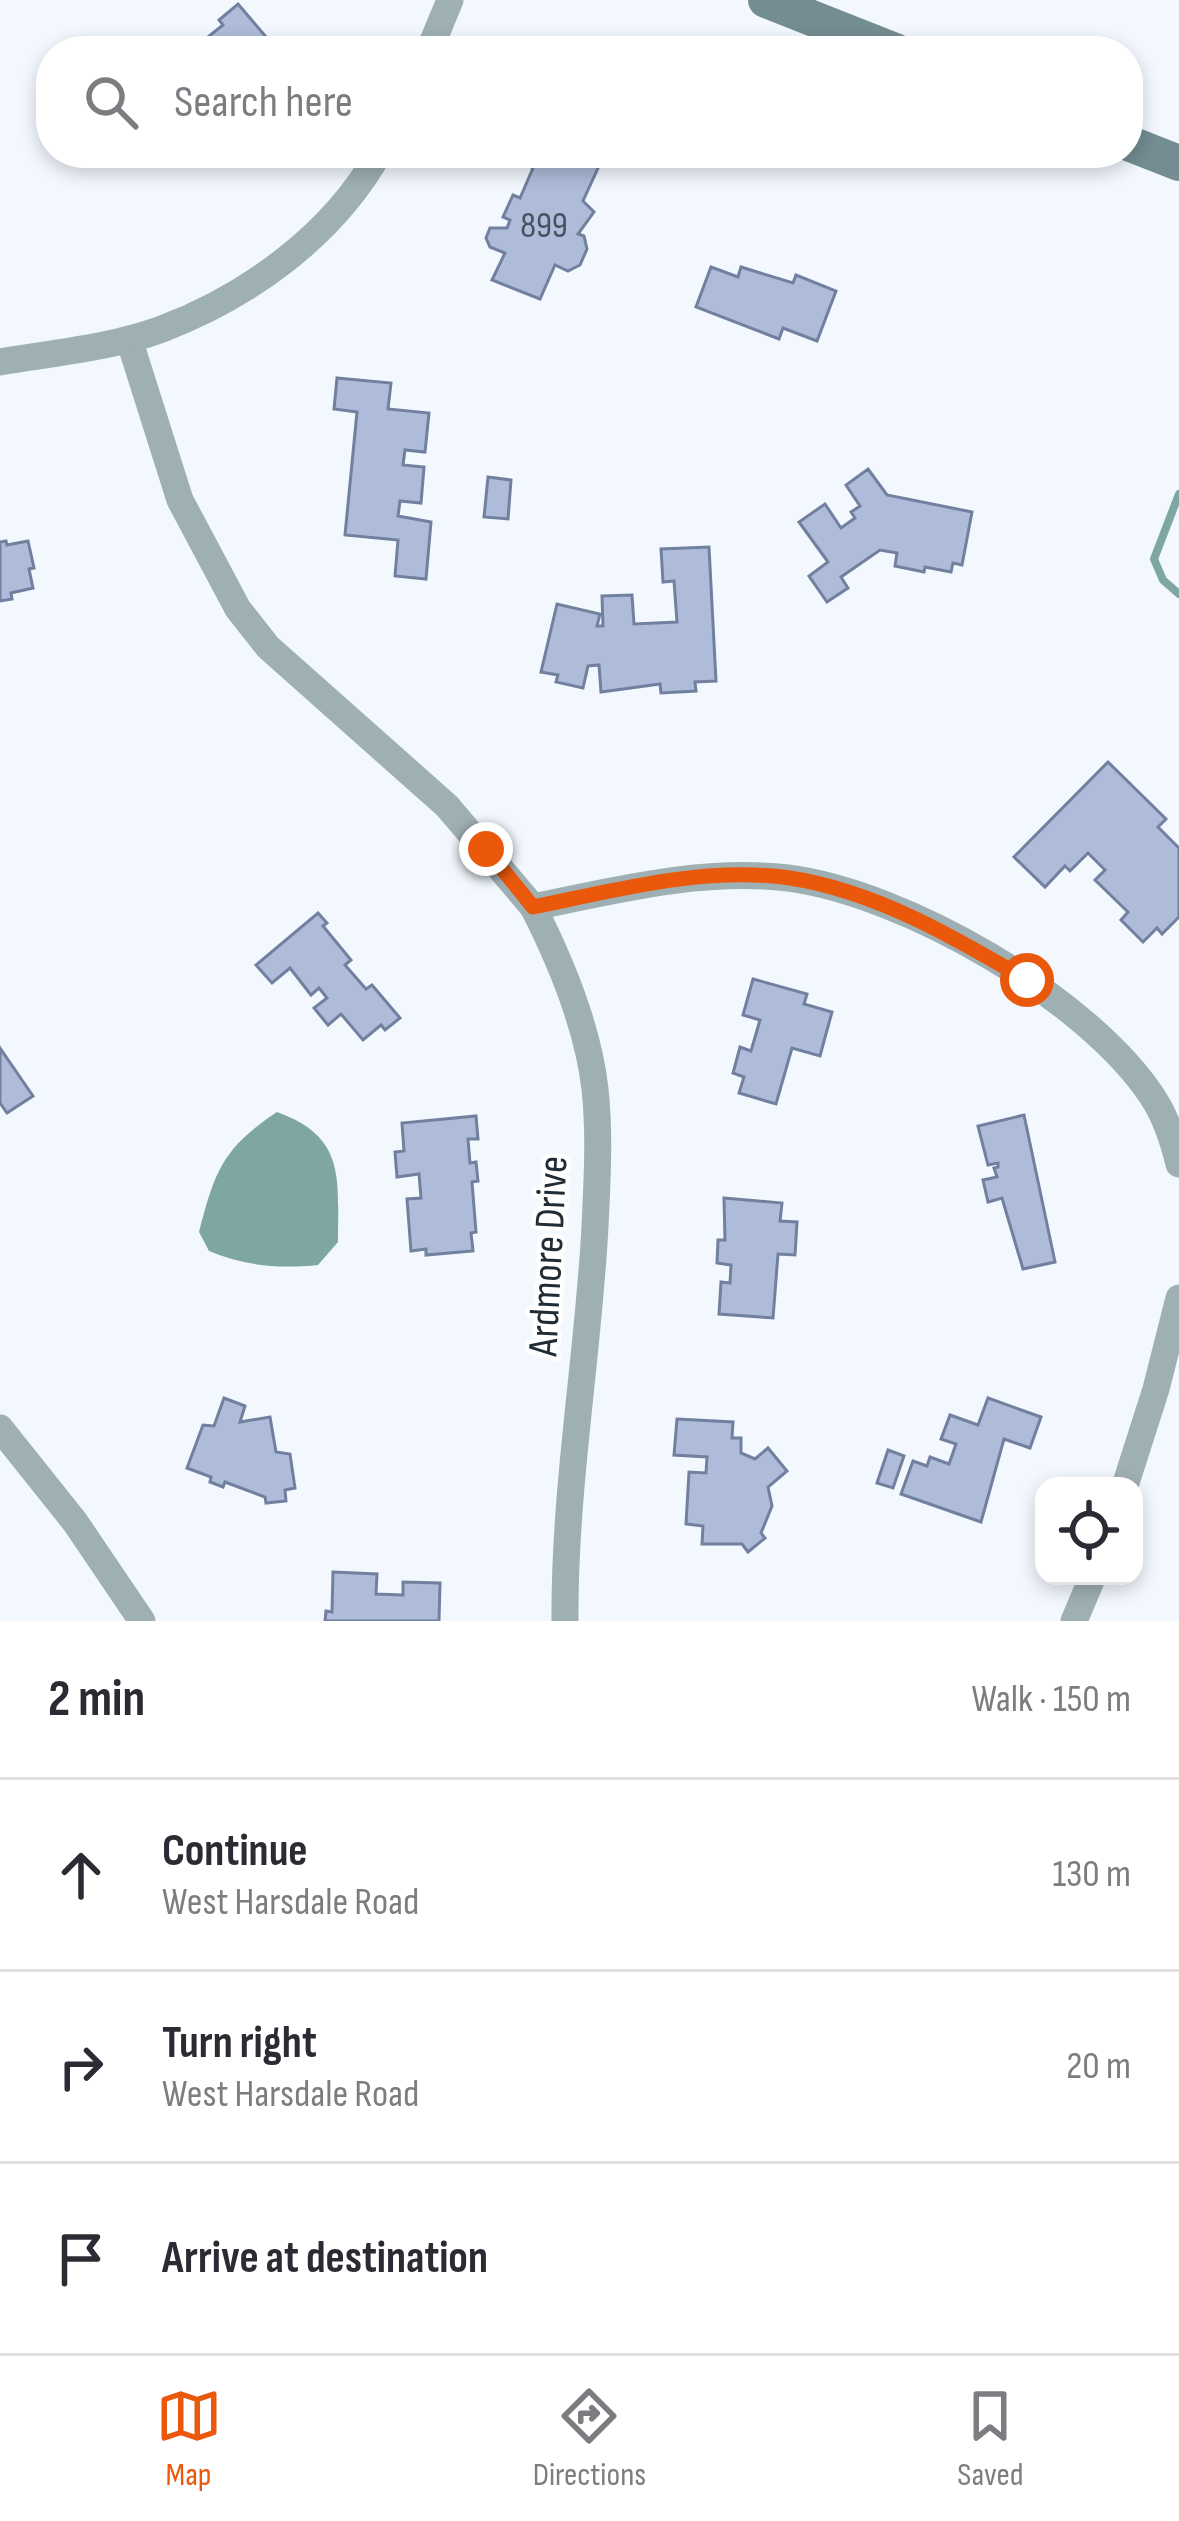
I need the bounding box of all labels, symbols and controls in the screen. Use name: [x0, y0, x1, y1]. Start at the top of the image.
search box: [36, 36, 1143, 168]
icon: search: [78, 69, 144, 135]
text: Search here: [174, 75, 353, 130]
house number: 899: [520, 205, 568, 248]
route end: [459, 822, 513, 876]
route start: [1000, 953, 1054, 1007]
street label: Ardmore Drive: [518, 1155, 580, 1358]
map controls: [1035, 1477, 1143, 1585]
button: locate: [1035, 1477, 1143, 1585]
text: 2 min: [48, 1669, 145, 1730]
text: Walk · 150 m: [971, 1676, 1131, 1723]
text: Continue: [162, 1824, 308, 1879]
icon: ahead: [48, 1842, 114, 1908]
text: 130 m: [1052, 1851, 1131, 1898]
text: West Harsdale Road: [162, 1879, 419, 1926]
text: Turn right: [162, 2016, 317, 2071]
icon: right: [48, 2034, 114, 2100]
text: 20 m: [1066, 2043, 1131, 2090]
text: West Harsdale Road: [162, 2071, 419, 2118]
icon: arrive: [48, 2226, 114, 2292]
text: Arrive at destination: [162, 2231, 488, 2286]
tab: Map: [156, 2383, 222, 2495]
tab: Directions: [533, 2383, 646, 2495]
tab: Saved: [957, 2383, 1023, 2495]

